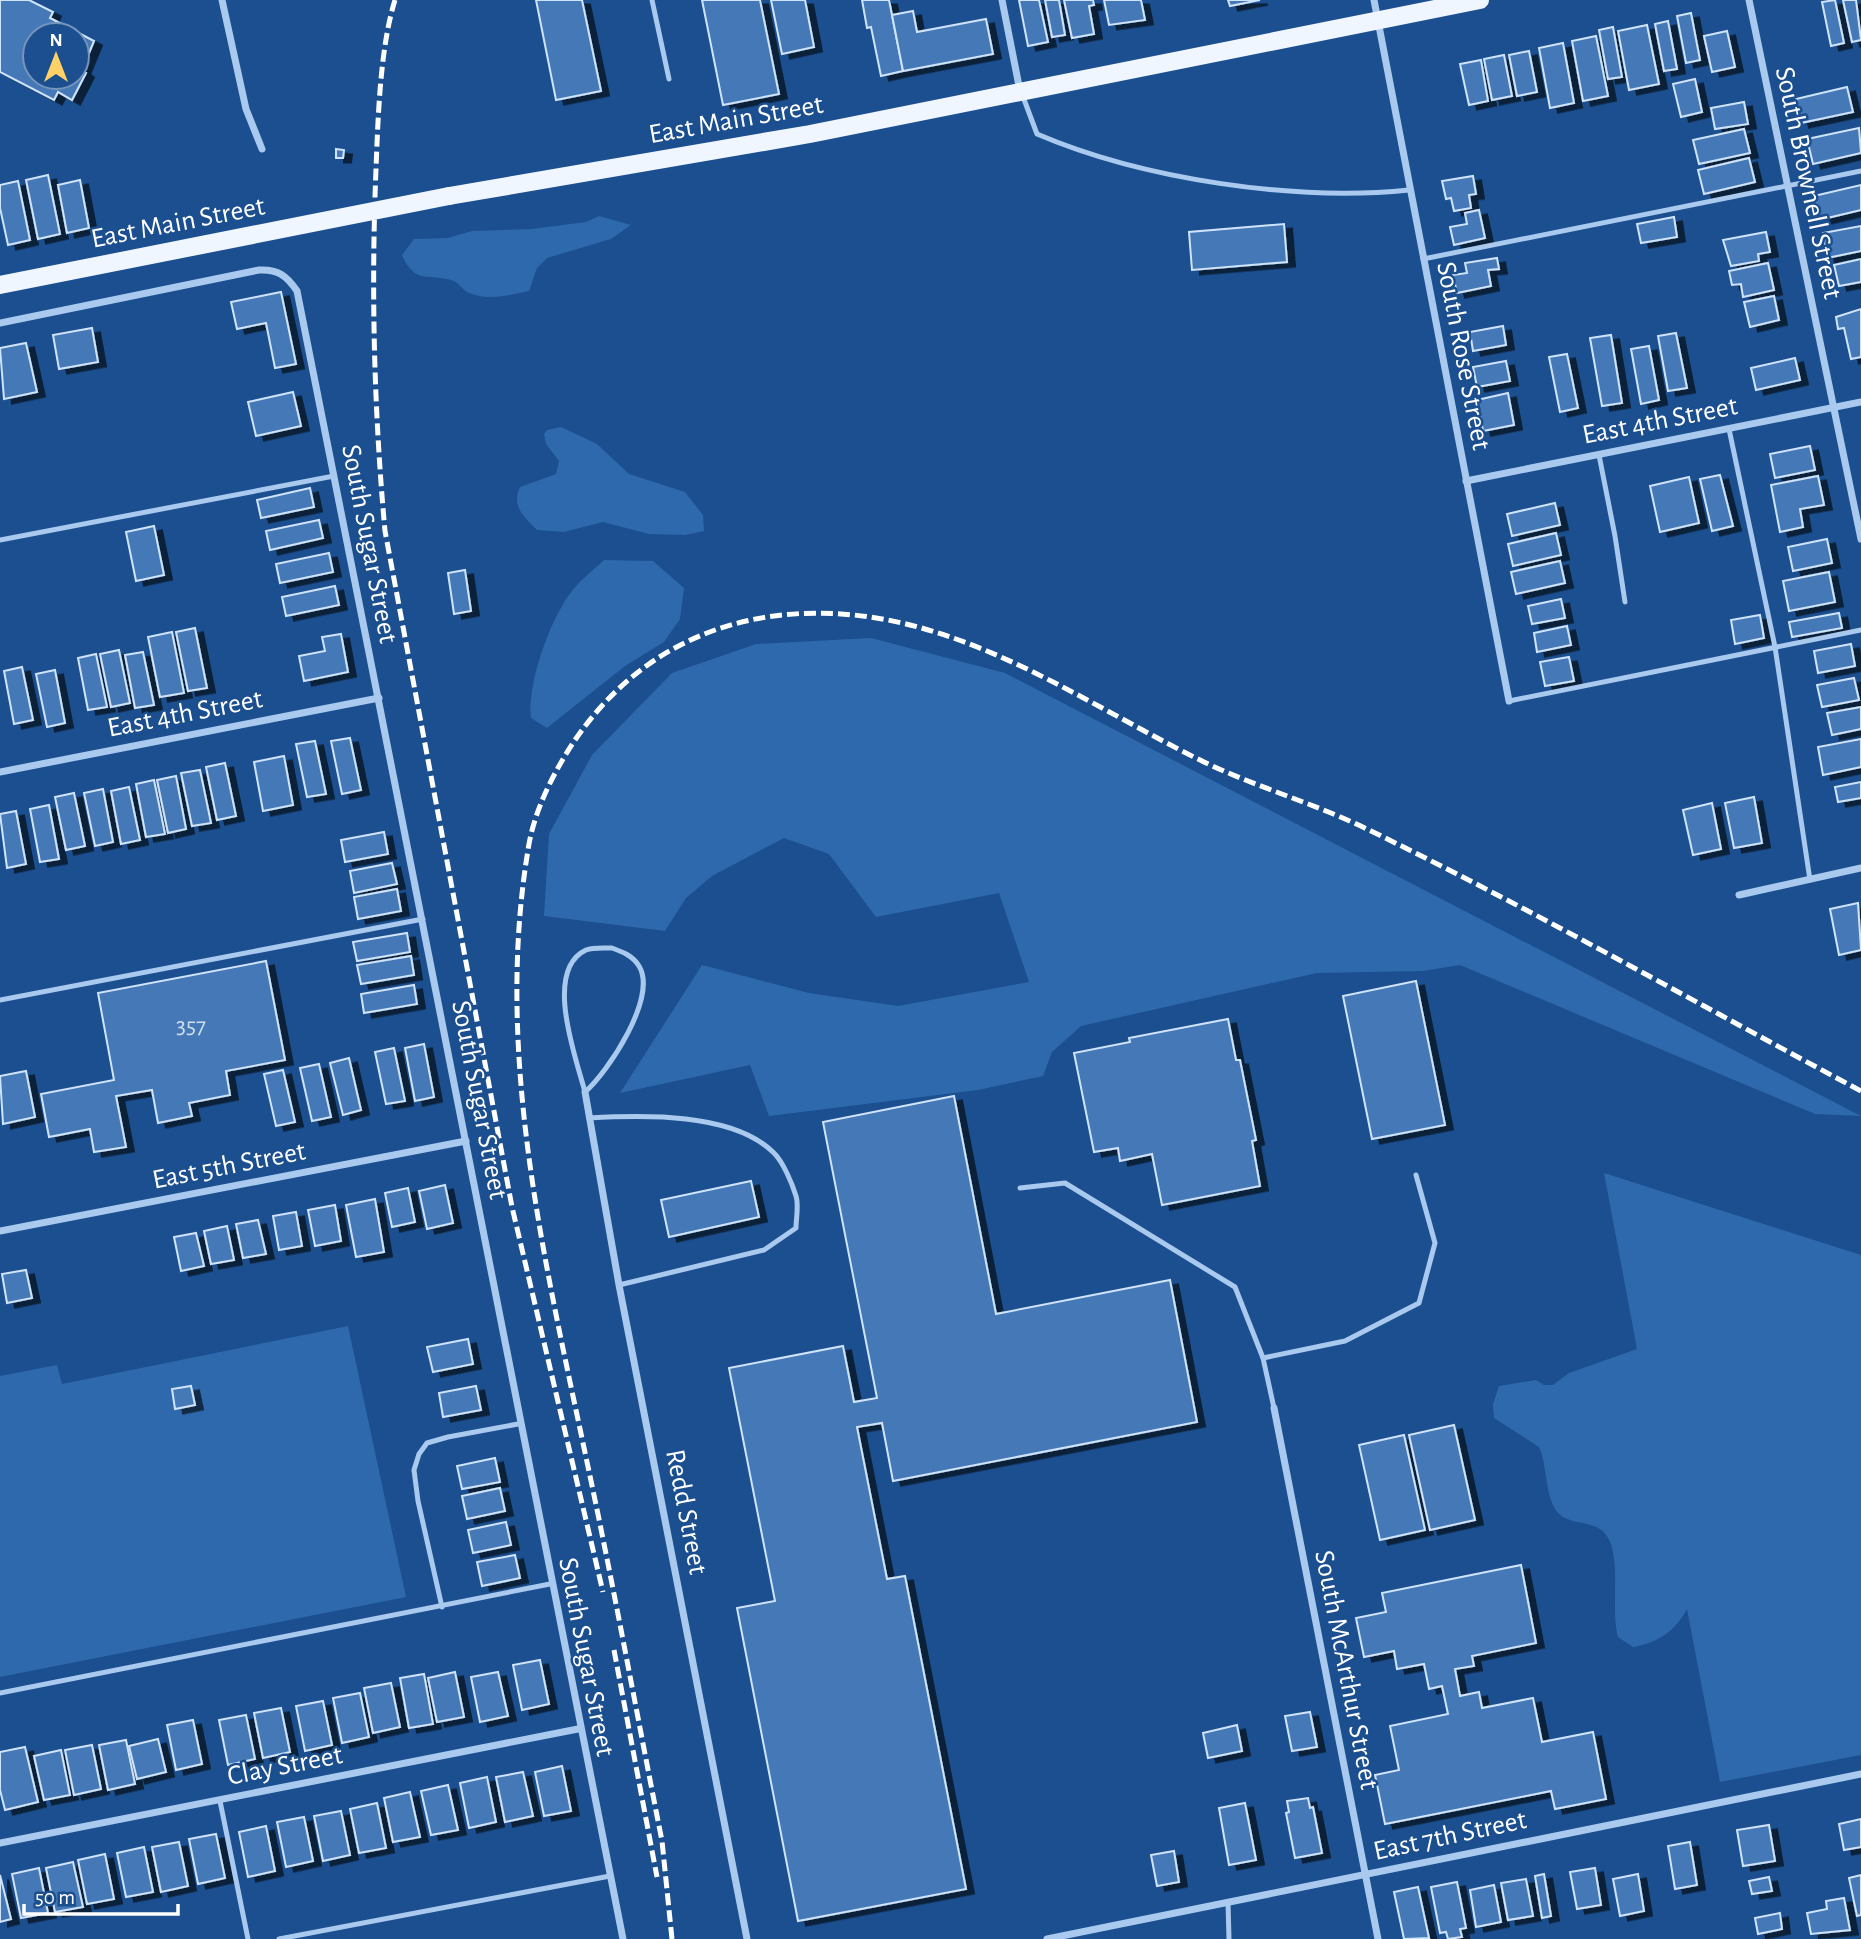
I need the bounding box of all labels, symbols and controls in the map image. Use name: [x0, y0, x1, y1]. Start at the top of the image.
north arrow: [21, 21, 91, 91]
text: N: [49, 31, 63, 50]
street label: South Brownell Street: [1770, 64, 1846, 302]
street label: East Main Street: [647, 91, 825, 149]
street label: East Main Street: [89, 192, 267, 254]
street label: South Rose Street: [1431, 260, 1495, 452]
street label: East 4th Street: [1580, 392, 1740, 450]
street label: South Sugar Street: [336, 442, 402, 646]
street label: East 4th Street: [105, 685, 265, 743]
street label: South Sugar Street: [446, 998, 512, 1202]
house number: 357: [176, 1014, 206, 1038]
street label: East 5th Street: [150, 1137, 308, 1195]
street label: Redd Street: [660, 1447, 712, 1577]
street label: South McArthur Street: [1309, 1548, 1383, 1792]
street label: South Sugar Street: [553, 1555, 619, 1759]
street label: Clay Street: [225, 1741, 345, 1791]
street label: East 7th Street: [1371, 1806, 1529, 1866]
scale bar: [24, 1872, 178, 1916]
text: 50 m: [35, 1887, 75, 1908]

